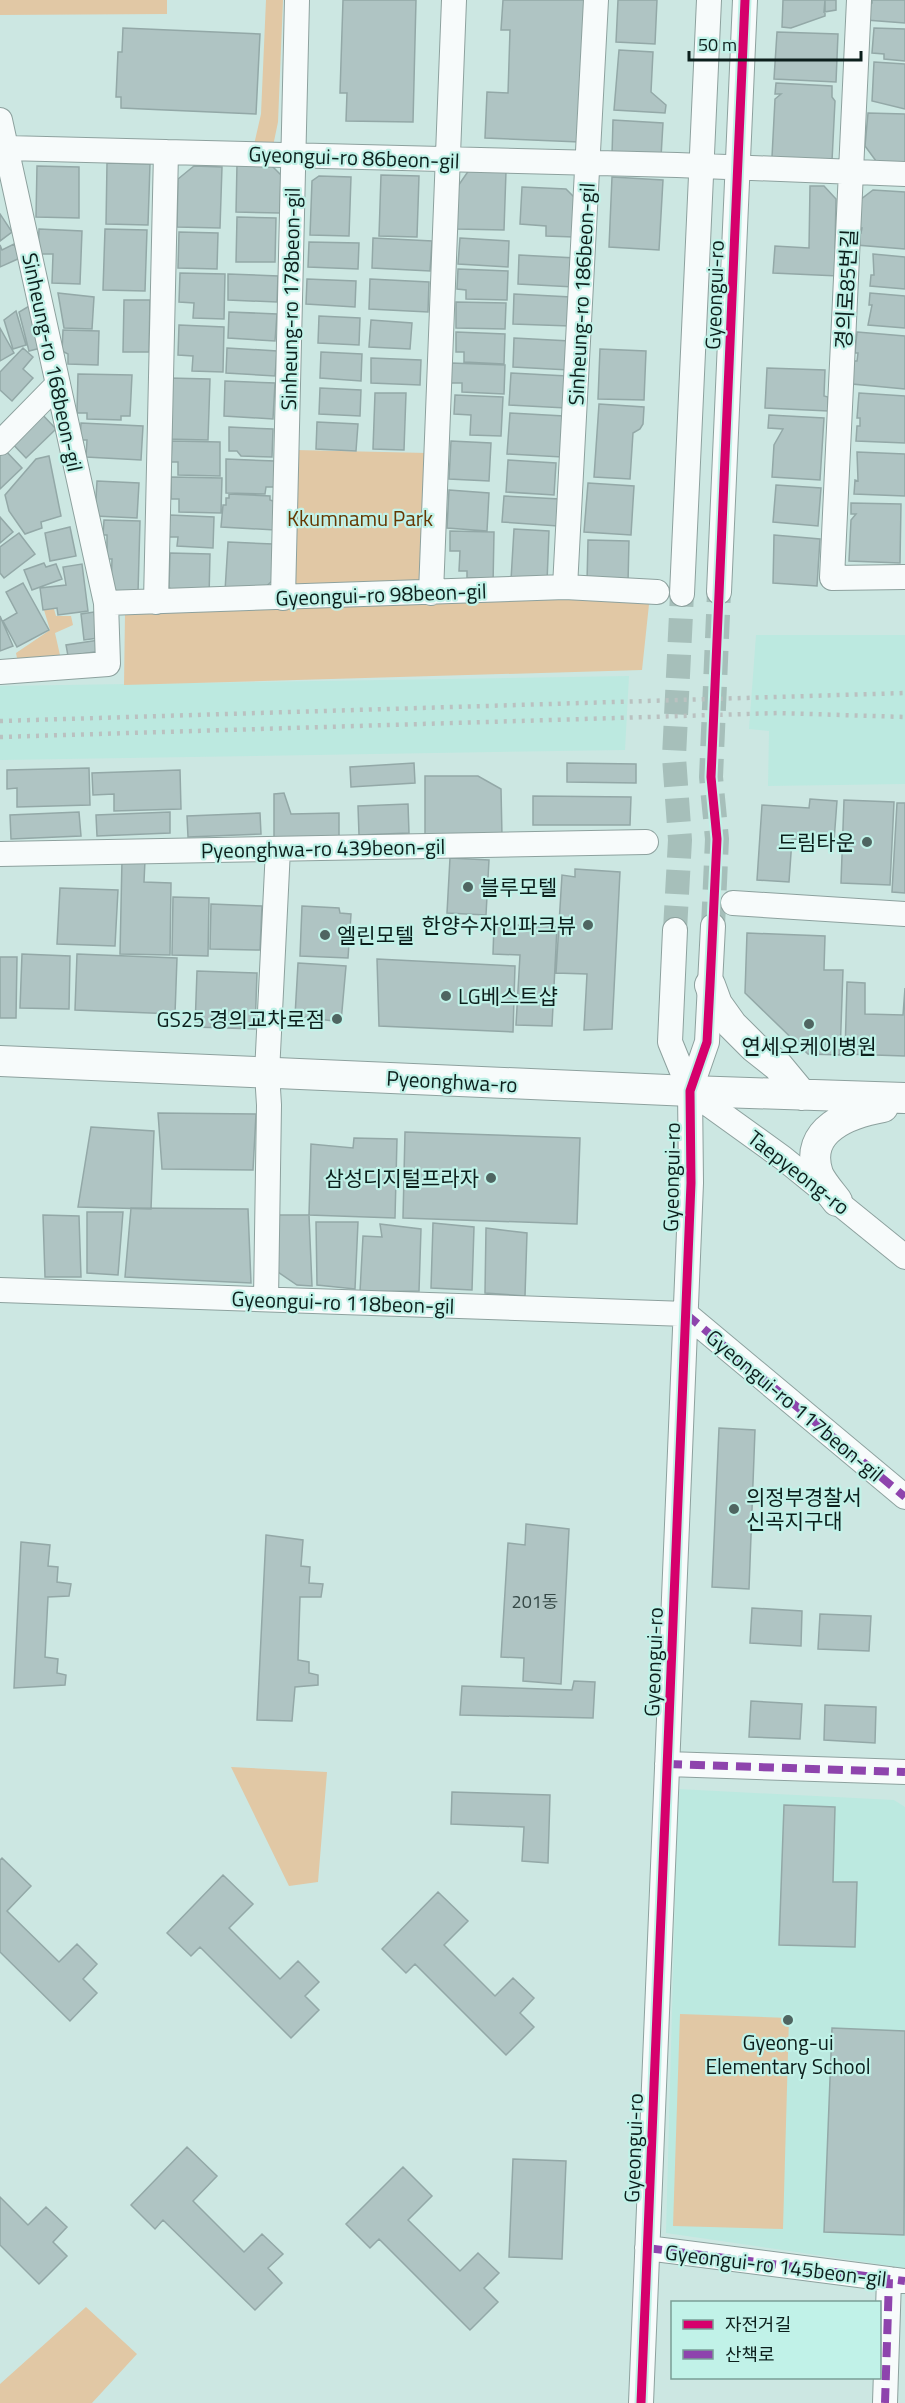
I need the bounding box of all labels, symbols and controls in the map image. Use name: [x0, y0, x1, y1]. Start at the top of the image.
scale bar: [689, 24, 862, 62]
text: 50 m: [698, 31, 737, 58]
street label: Gyeongui-ro 86beon-gil: [248, 137, 460, 177]
street label: Sinheung-ro 186beon-gil: [559, 182, 603, 406]
street label: Sinheung-ro 178beon-gil: [272, 187, 308, 411]
street label: 경의로85번길: [827, 228, 865, 350]
street label: Gyeongui-ro: [696, 240, 732, 350]
street label: Sinheung-ro 168beon-gil: [14, 250, 92, 474]
park label: Kkumnamu Park: [287, 502, 433, 534]
street label: Gyeongui-ro 98beon-gil: [275, 574, 487, 614]
place label: 드림타운: [778, 826, 855, 858]
street label: Pyeonghwa-ro 439beon-gil: [201, 830, 445, 866]
marker: 드림타운: [860, 835, 874, 849]
place label: 블루모텔: [480, 871, 557, 903]
marker: 블루모텔: [461, 880, 475, 894]
place label: 한양수자인파크뷰: [421, 909, 576, 941]
marker: 한양수자인파크뷰: [581, 918, 595, 932]
place label: 엘린모텔: [337, 919, 414, 951]
marker: 엘린모텔: [318, 928, 332, 942]
place label: LG베스트샵: [458, 980, 558, 1012]
marker: LG베스트샵: [439, 989, 453, 1003]
place label: GS25 경의교차로점: [157, 1003, 325, 1035]
marker: GS25 경의교차로점: [330, 1012, 344, 1026]
marker: 연세오케이병원: [802, 1017, 816, 1031]
place label: 연세오케이병원: [741, 1030, 877, 1062]
street label: Pyeonghwa-ro: [386, 1062, 518, 1100]
street label: Gyeongui-ro: [654, 1122, 688, 1232]
street label: Taepyeong-ro: [741, 1122, 857, 1222]
place label: 삼성디지털프라자: [324, 1162, 479, 1194]
marker: 삼성디지털프라자: [484, 1171, 498, 1185]
street label: Gyeongui-ro 118beon-gil: [231, 1282, 455, 1322]
street label: Gyeongui-ro 117beon-gil: [699, 1321, 891, 1489]
place label: 의정부경찰서 신곡지구대: [746, 1481, 862, 1537]
marker: 의정부경찰서 신곡지구대: [727, 1502, 741, 1516]
house number: 201동: [512, 1588, 558, 1615]
street label: Gyeongui-ro: [635, 1607, 671, 1717]
marker: Gyeong-ui Elementary School: [781, 2013, 795, 2027]
place label: Gyeong-ui Elementary School: [705, 2026, 871, 2082]
street label: Gyeongui-ro: [615, 2093, 651, 2203]
street label: Gyeongui-ro 145beon-gil: [663, 2236, 889, 2294]
legend: [671, 2301, 881, 2379]
text: 자전거길: [725, 2311, 791, 2338]
text: 산책로: [725, 2341, 775, 2368]

